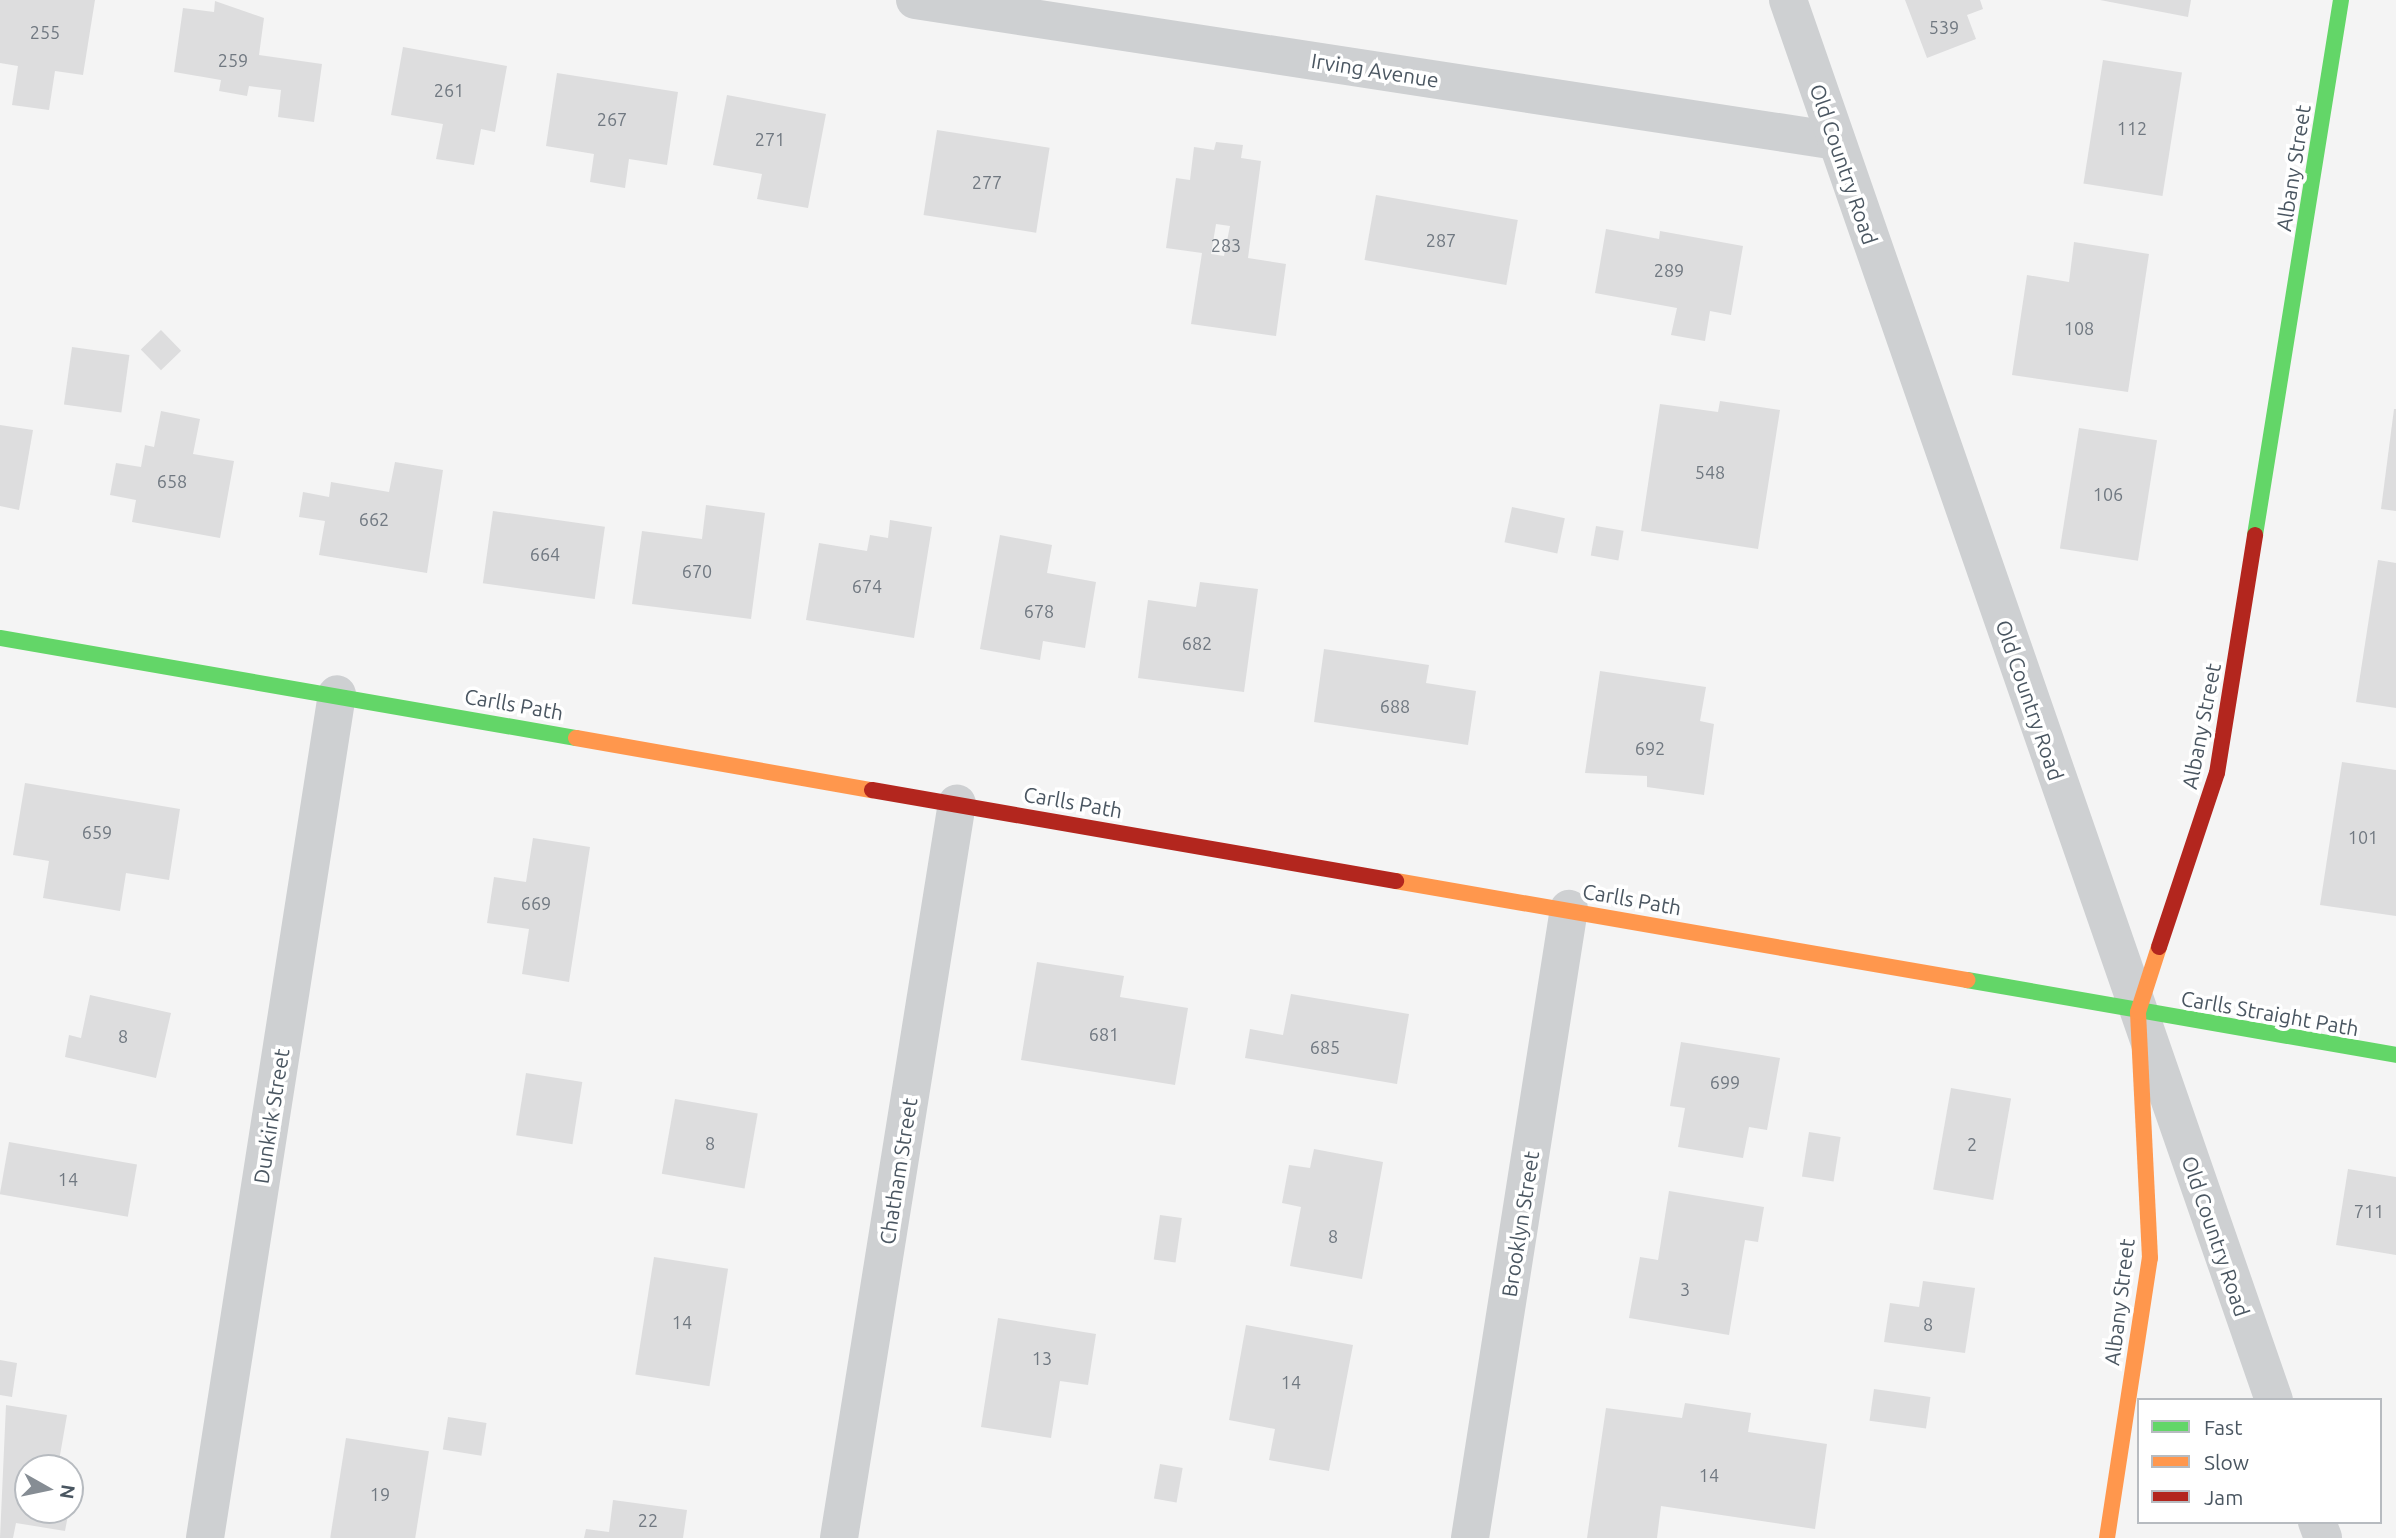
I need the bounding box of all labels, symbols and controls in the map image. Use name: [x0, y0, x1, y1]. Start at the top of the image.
house number: 539: [1929, 16, 1959, 38]
house number: 255: [30, 21, 60, 43]
street label: Irving Avenue: [1309, 47, 1441, 93]
house number: 259: [218, 49, 248, 71]
house number: 261: [434, 79, 464, 101]
street label: Old Country Road: [1805, 80, 1883, 248]
street label: Albany Street: [2271, 103, 2315, 233]
house number: 267: [597, 108, 627, 130]
house number: 112: [2117, 117, 2147, 139]
house number: 271: [755, 128, 785, 150]
house number: 277: [972, 171, 1002, 193]
house number: 287: [1426, 229, 1456, 251]
house number: 283: [1211, 234, 1241, 256]
house number: 289: [1654, 259, 1684, 281]
house number: 108: [2064, 317, 2094, 339]
house number: 548: [1695, 461, 1725, 483]
house number: 658: [157, 470, 187, 492]
house number: 106: [2093, 483, 2123, 505]
house number: 662: [359, 508, 389, 530]
house number: 664: [530, 543, 560, 565]
house number: 670: [682, 560, 712, 582]
house number: 674: [852, 575, 882, 597]
house number: 678: [1024, 600, 1054, 622]
street label: Old Country Road: [1991, 616, 2069, 784]
house number: 682: [1182, 632, 1212, 654]
street label: Albany Street: [2176, 661, 2226, 791]
street label: Carlls Path: [463, 683, 565, 725]
house number: 688: [1380, 695, 1410, 717]
house number: 692: [1635, 737, 1665, 759]
street label: Carlls Path: [1022, 781, 1124, 823]
house number: 659: [82, 821, 112, 843]
house number: 101: [2348, 826, 2378, 848]
street label: Carlls Path: [1581, 878, 1683, 920]
house number: 669: [521, 892, 551, 914]
street label: Carlls Straight Path: [2179, 985, 2361, 1041]
house number: 681: [1089, 1023, 1119, 1045]
house number: 8: [118, 1025, 128, 1047]
house number: 685: [1310, 1036, 1340, 1058]
street label: Dunkirk Street: [248, 1047, 294, 1185]
house number: 699: [1710, 1071, 1740, 1093]
street label: Chatham Street: [874, 1096, 922, 1246]
house number: 8: [705, 1132, 715, 1154]
house number: 2: [1967, 1133, 1977, 1155]
street label: Brooklyn Street: [1496, 1149, 1544, 1299]
street label: Old Country Road: [2177, 1152, 2255, 1320]
house number: 14: [58, 1168, 78, 1190]
house number: 711: [2354, 1200, 2384, 1222]
house number: 8: [1328, 1225, 1338, 1247]
street label: Albany Street: [2099, 1237, 2139, 1367]
house number: 3: [1680, 1278, 1690, 1300]
house number: 14: [672, 1311, 692, 1333]
house number: 8: [1923, 1313, 1933, 1335]
house number: 13: [1032, 1347, 1052, 1369]
house number: 14: [1281, 1371, 1301, 1393]
legend: [2137, 1398, 2382, 1524]
text: Fast: [2204, 1415, 2242, 1439]
text: Slow: [2204, 1450, 2249, 1474]
north arrow: [14, 1454, 84, 1524]
house number: 14: [1699, 1464, 1719, 1486]
text: N: [56, 1483, 80, 1501]
house number: 19: [370, 1483, 390, 1505]
text: Jam: [2204, 1485, 2243, 1509]
house number: 22: [638, 1509, 658, 1531]

